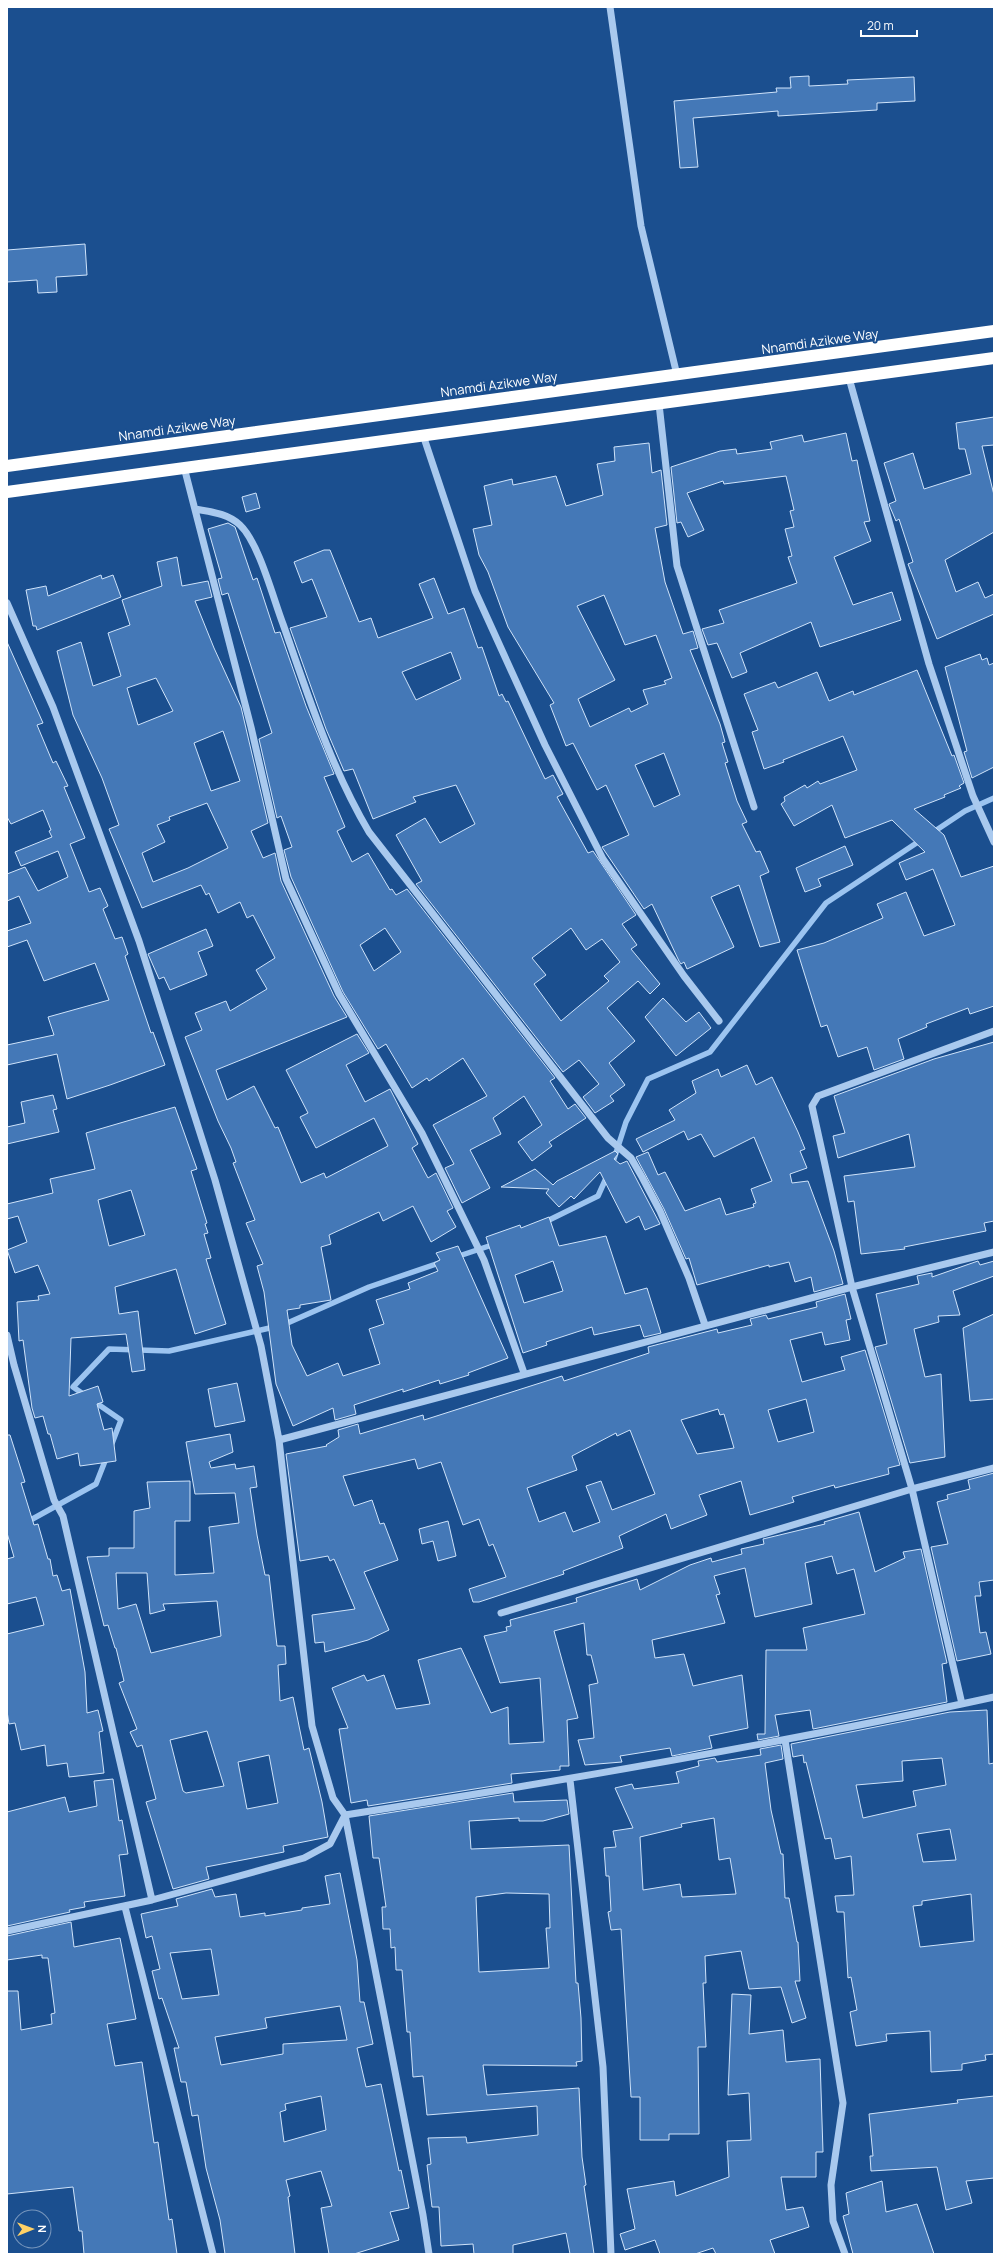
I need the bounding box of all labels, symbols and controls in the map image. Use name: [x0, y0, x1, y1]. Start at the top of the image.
scale bar: [861, 12, 917, 38]
text: 20 m: [867, 17, 894, 34]
street label: Nnamdi Azikwe Way: [760, 324, 880, 358]
street label: Nnamdi Azikwe Way: [439, 367, 559, 401]
street label: Nnamdi Azikwe Way: [117, 411, 237, 445]
north arrow: [12, 2209, 52, 2249]
text: N: [35, 2225, 50, 2233]

